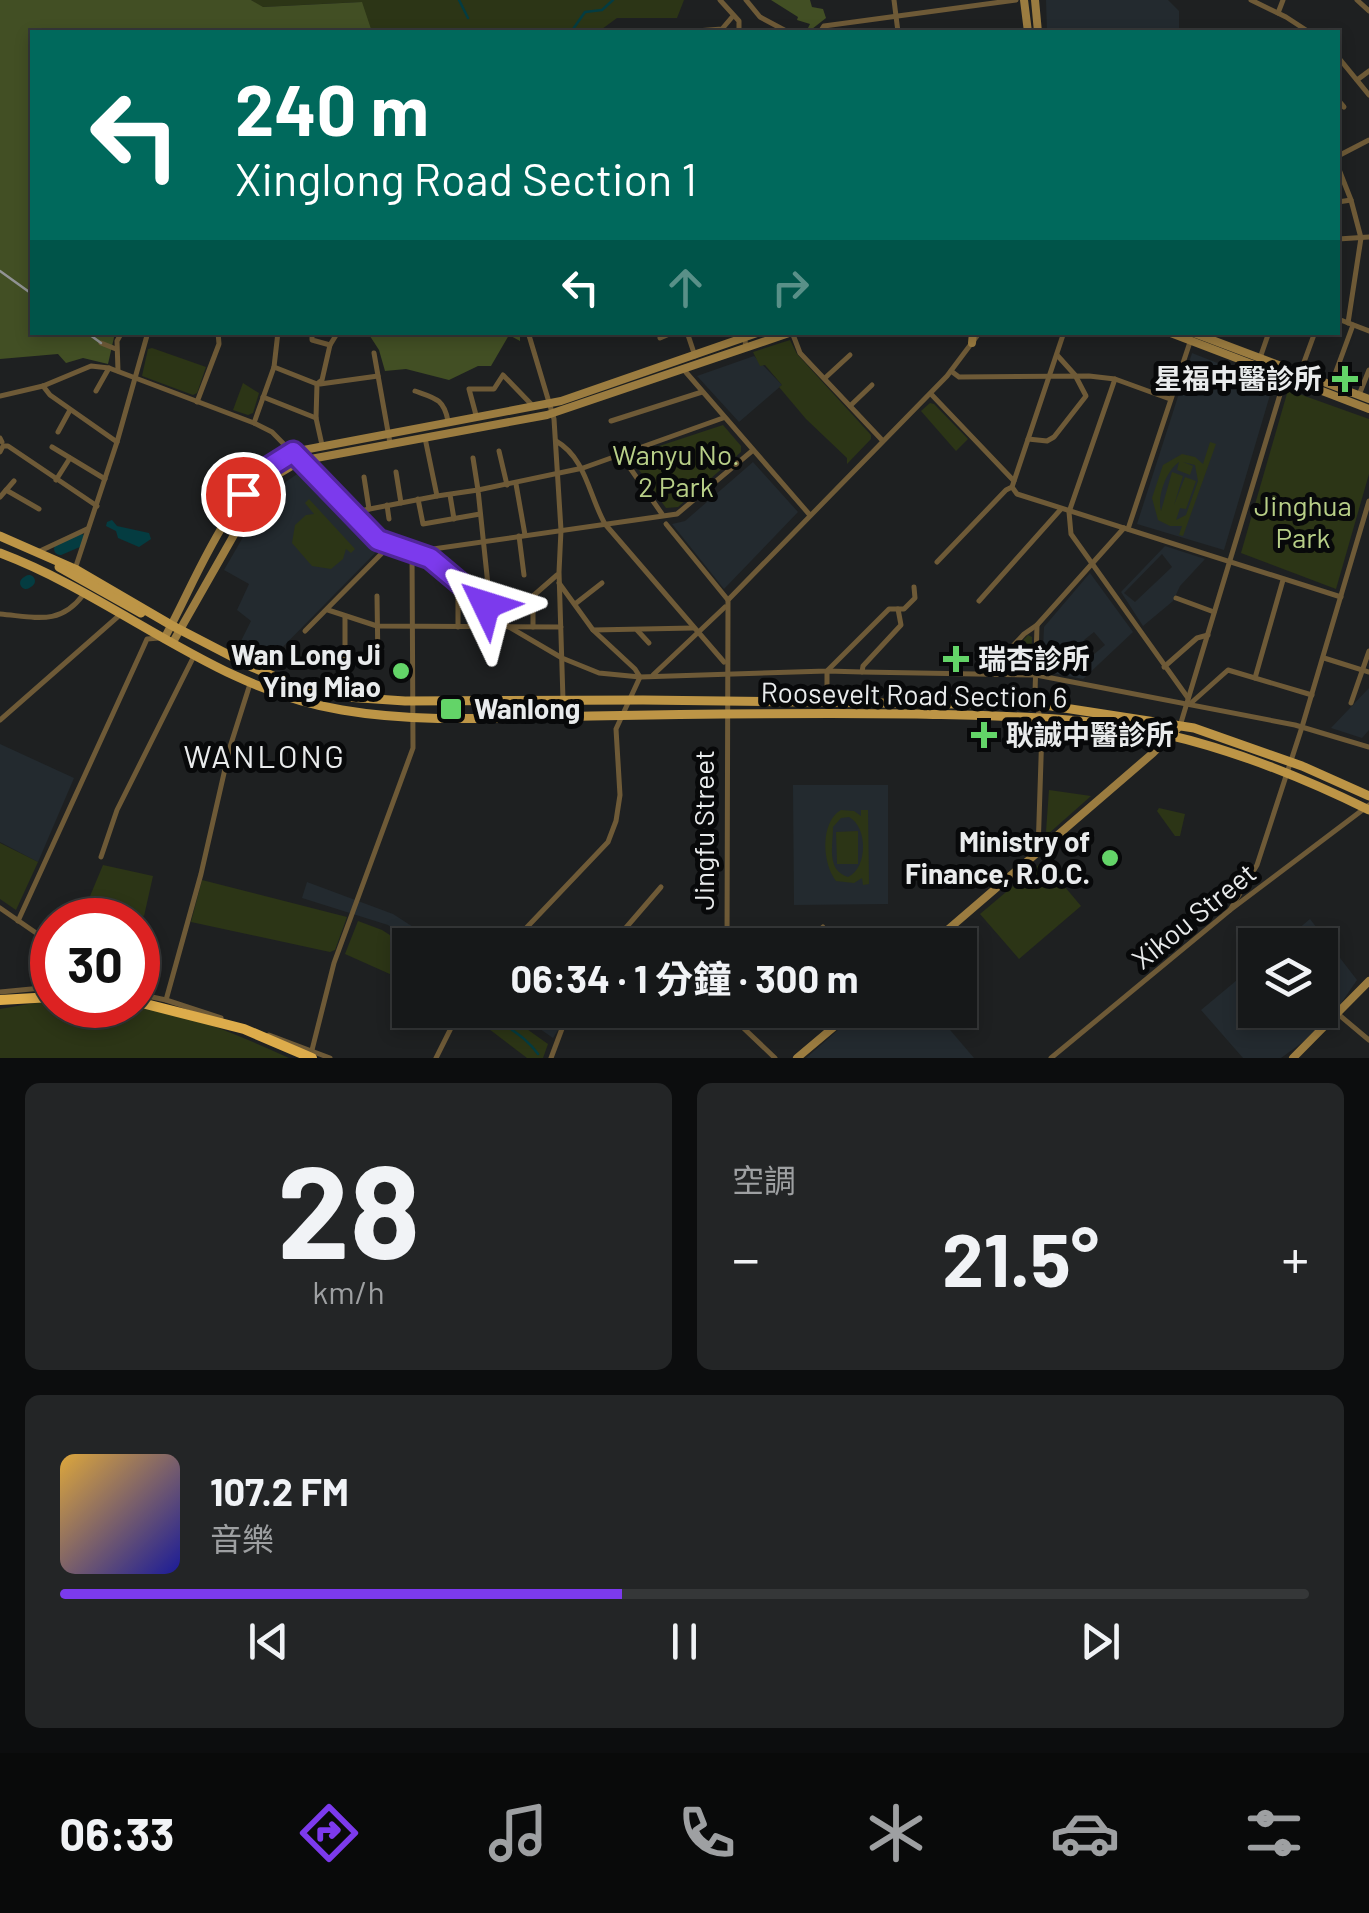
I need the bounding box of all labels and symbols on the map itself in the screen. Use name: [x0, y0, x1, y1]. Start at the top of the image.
place label: 星福中醫診所: [1154, 361, 1322, 395]
marker: 星福中醫診所: [1332, 366, 1358, 392]
park label: Wanyu No. 2 Park: [612, 437, 740, 503]
pin: [201, 452, 286, 537]
park label: Jinghua Park: [1254, 488, 1352, 554]
position arrow: [434, 553, 538, 657]
place label: Wan Long Ji Ying Miao: [231, 637, 381, 703]
place label: 瑞杏診所: [978, 641, 1090, 675]
marker: 瑞杏診所: [943, 646, 969, 672]
marker: Wan Long Ji Ying Miao: [390, 660, 412, 682]
street label: Roosevelt Road Section 6: [760, 674, 1068, 714]
place label: Wanlong: [474, 691, 580, 725]
marker: Wanlong: [438, 696, 464, 722]
place label: 耿誠中醫診所: [1006, 717, 1174, 751]
marker: 耿誠中醫診所: [971, 722, 997, 748]
district label: WANLONG: [184, 736, 346, 774]
street label: Jingfu Street: [686, 750, 720, 910]
place label: Ministry of Finance, R.O.C.: [905, 824, 1090, 890]
marker: Ministry of Finance, R.O.C.: [1099, 847, 1121, 869]
street label: Xikou Street: [1125, 855, 1262, 975]
speed limit sign: 30: [30, 898, 160, 1028]

